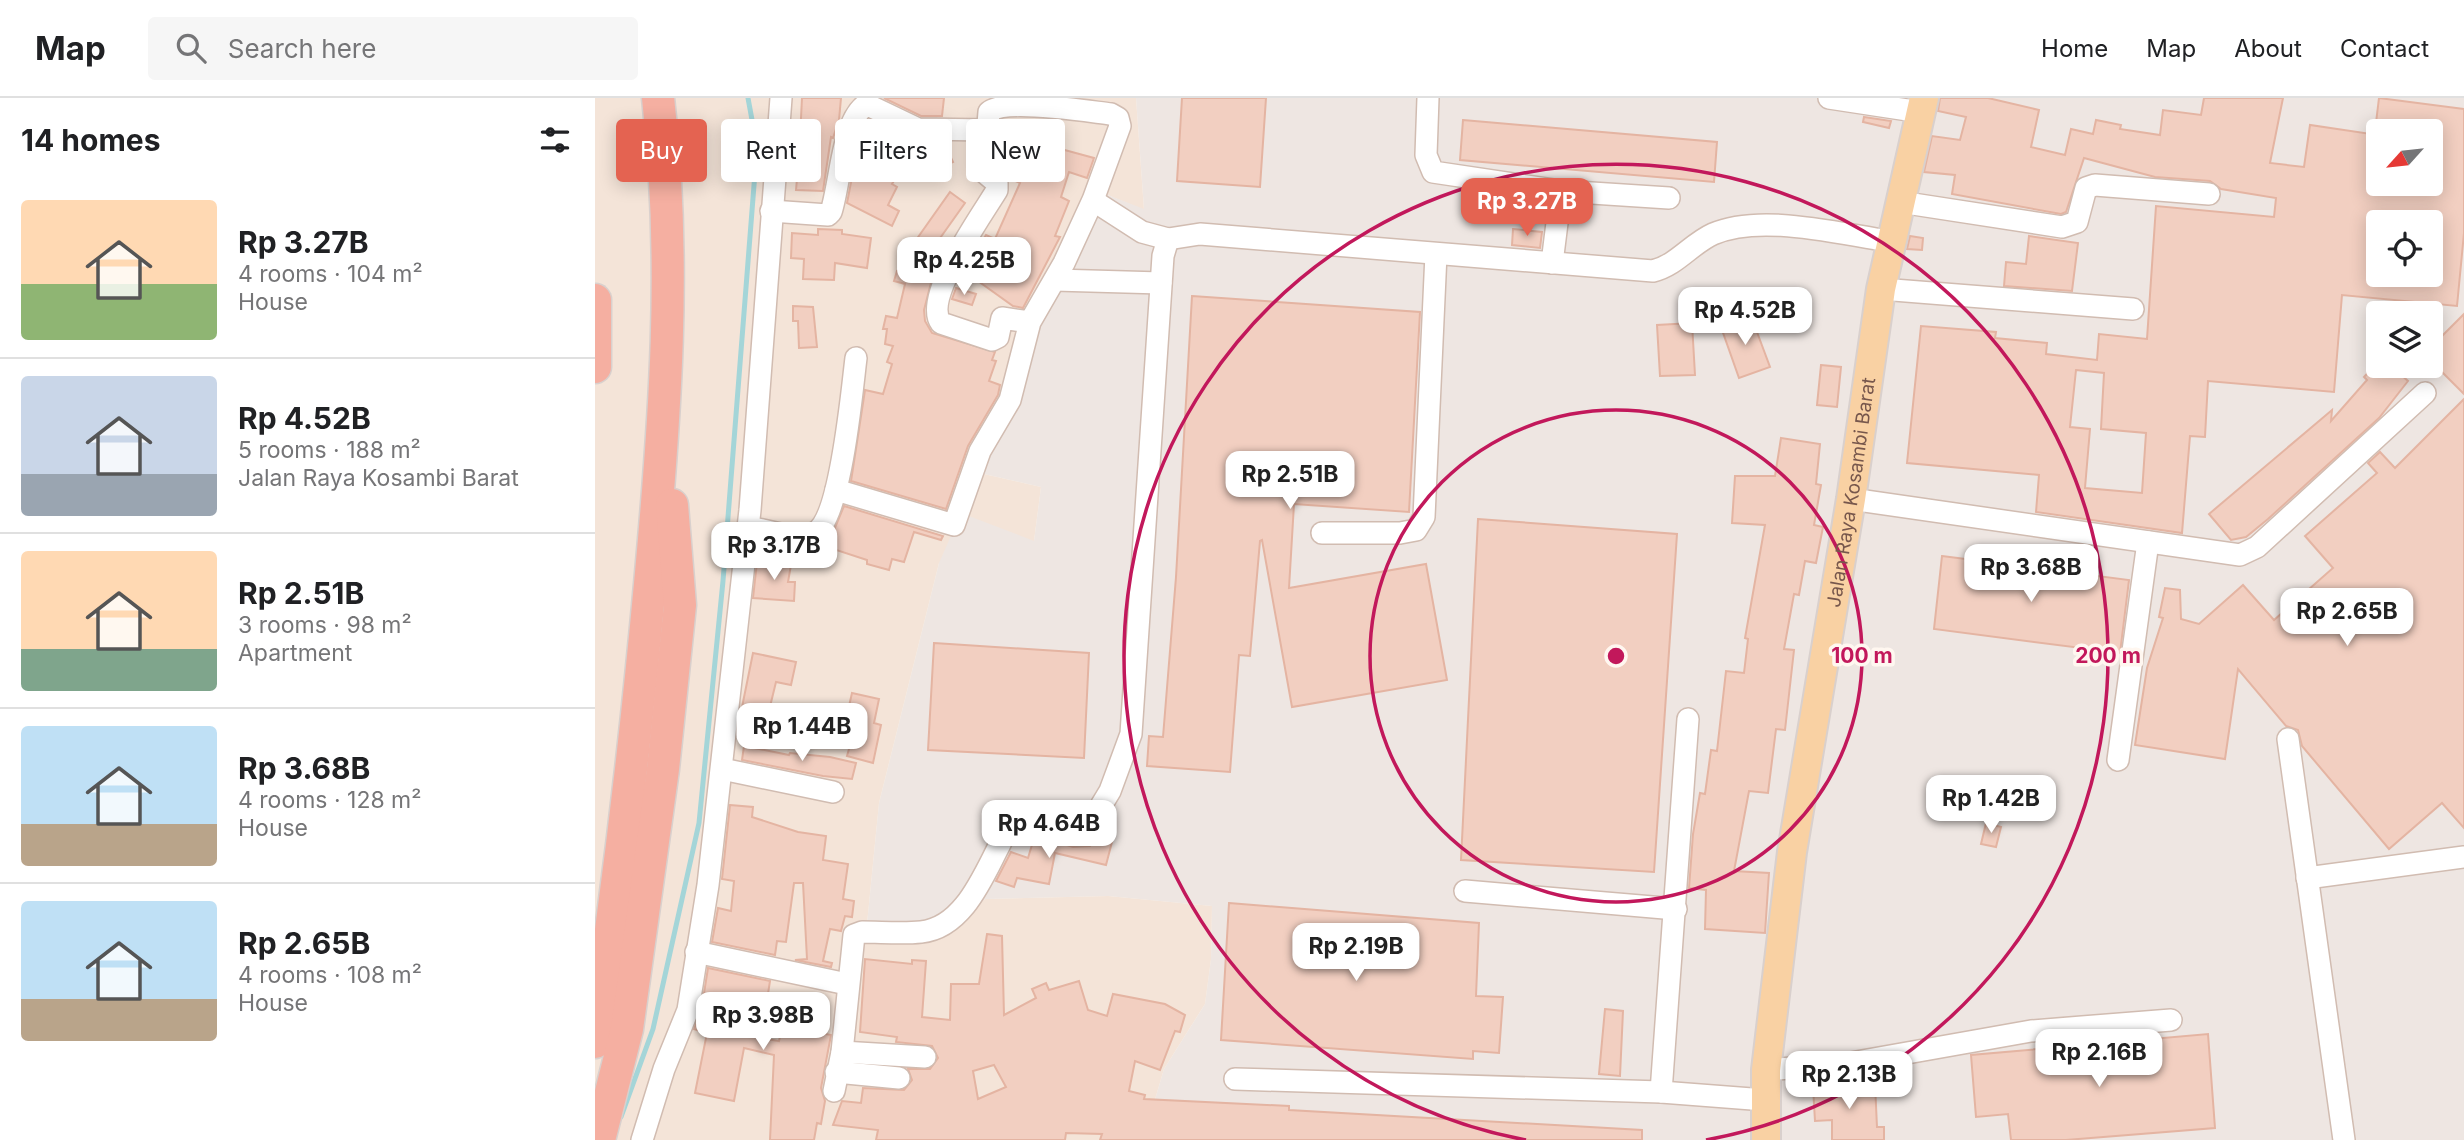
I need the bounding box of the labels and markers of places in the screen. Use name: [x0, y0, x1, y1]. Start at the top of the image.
pin: Rp 3.27B: [1455, 178, 1599, 238]
pin: Rp 4.25B: [892, 238, 1036, 297]
pin: Rp 4.52B: [1673, 288, 1817, 347]
pin: Rp 2.51B: [1218, 452, 1362, 511]
pin: Rp 3.17B: [702, 522, 846, 582]
pin: Rp 3.68B: [1959, 545, 2103, 604]
pin: Rp 2.65B: [2275, 588, 2419, 648]
centre of rings: [1604, 644, 1628, 668]
pin: Rp 1.44B: [730, 704, 874, 763]
pin: Rp 1.42B: [1919, 776, 2063, 835]
pin: Rp 4.64B: [977, 800, 1121, 860]
pin: Rp 2.19B: [1284, 924, 1428, 983]
pin: Rp 3.98B: [691, 992, 835, 1052]
pin: Rp 2.16B: [2027, 1030, 2171, 1089]
pin: Rp 2.13B: [1777, 1052, 1921, 1111]

